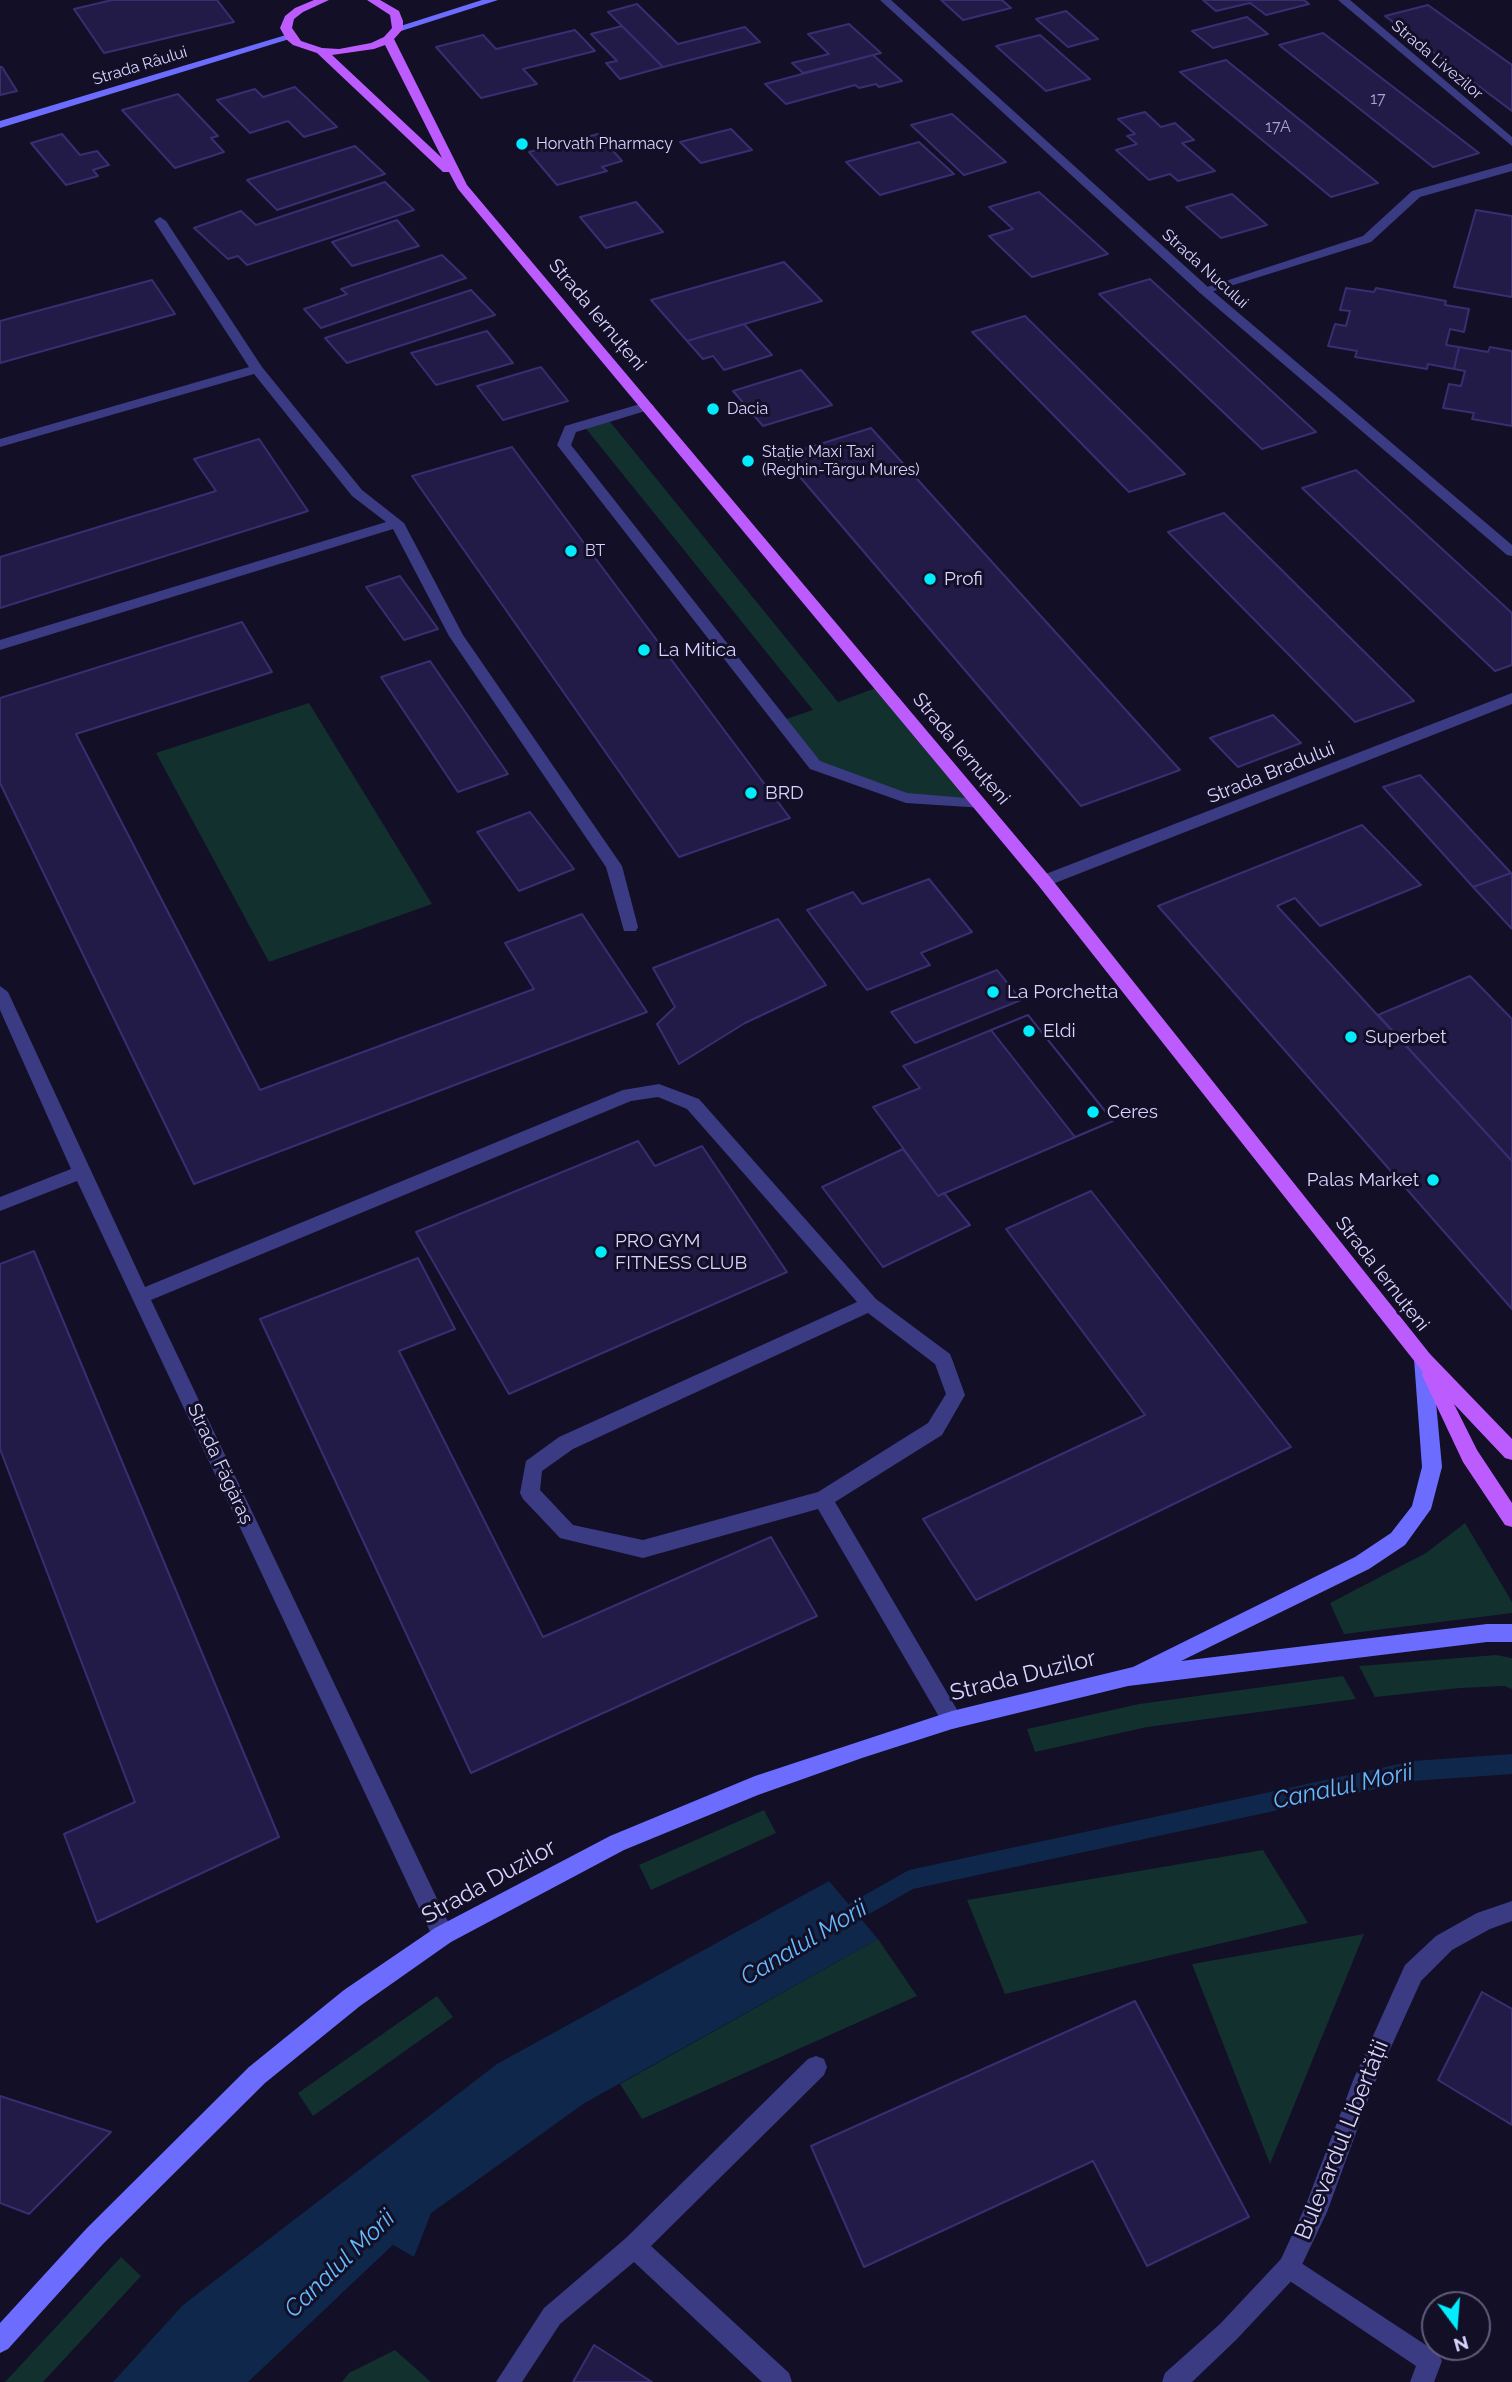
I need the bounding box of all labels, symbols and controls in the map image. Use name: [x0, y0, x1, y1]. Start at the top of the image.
street label: Strada Livezilor: [1387, 16, 1487, 104]
street label: Strada Râului: [90, 43, 190, 89]
house number: 17: [1370, 89, 1386, 109]
house number: 17A: [1265, 117, 1291, 137]
place label: Horvath Pharmacy: [536, 134, 673, 154]
marker: Horvath Pharmacy: [514, 136, 530, 152]
street label: Strada Nucului: [1158, 225, 1252, 313]
street label: Strada Iernuțeni: [544, 254, 650, 376]
place label: Dacia: [727, 399, 768, 419]
marker: Dacia: [705, 401, 721, 417]
place label: Stație Maxi Taxi (Reghin-Târgu Mures): [762, 442, 920, 480]
marker: Stație Maxi Taxi (Reghin-Târgu Mures): [740, 453, 756, 469]
place label: BT: [585, 541, 605, 561]
marker: BT: [563, 543, 579, 559]
place label: Profi: [944, 568, 983, 590]
marker: Profi: [922, 571, 938, 587]
place label: La Mitica: [658, 639, 736, 661]
marker: La Mitica: [636, 642, 652, 658]
street label: Strada Iernuțeni: [908, 688, 1014, 810]
street label: Strada Bradului: [1204, 737, 1338, 809]
place label: BRD: [765, 782, 804, 804]
marker: BRD: [743, 785, 759, 801]
place label: La Porchetta: [1007, 981, 1118, 1003]
marker: La Porchetta: [985, 984, 1001, 1000]
place label: Eldi: [1043, 1020, 1076, 1042]
marker: Eldi: [1021, 1023, 1037, 1039]
place label: Superbet: [1365, 1026, 1447, 1048]
marker: Superbet: [1343, 1029, 1359, 1045]
place label: Ceres: [1107, 1101, 1158, 1123]
marker: Ceres: [1085, 1104, 1101, 1120]
place label: Palas Market: [1307, 1169, 1419, 1191]
marker: Palas Market: [1425, 1172, 1441, 1188]
street label: Strada Iernuțeni: [1330, 1212, 1434, 1336]
place label: PRO GYM FITNESS CLUB: [615, 1230, 747, 1274]
marker: PRO GYM FITNESS CLUB: [593, 1244, 609, 1260]
street label: Strada Făgăraș: [182, 1400, 258, 1528]
street label: Strada Duzilor: [947, 1645, 1099, 1707]
water label: Canalul Morii: [1270, 1758, 1416, 1816]
street label: Strada Duzilor: [417, 1834, 561, 1930]
water label: Canalul Morii: [736, 1894, 872, 1992]
street label: Bulevardul Libertății: [1289, 2036, 1395, 2244]
water label: Canalul Morii: [279, 2204, 401, 2324]
north arrow: [1421, 2291, 1491, 2361]
text: N: [1451, 2332, 1471, 2357]

